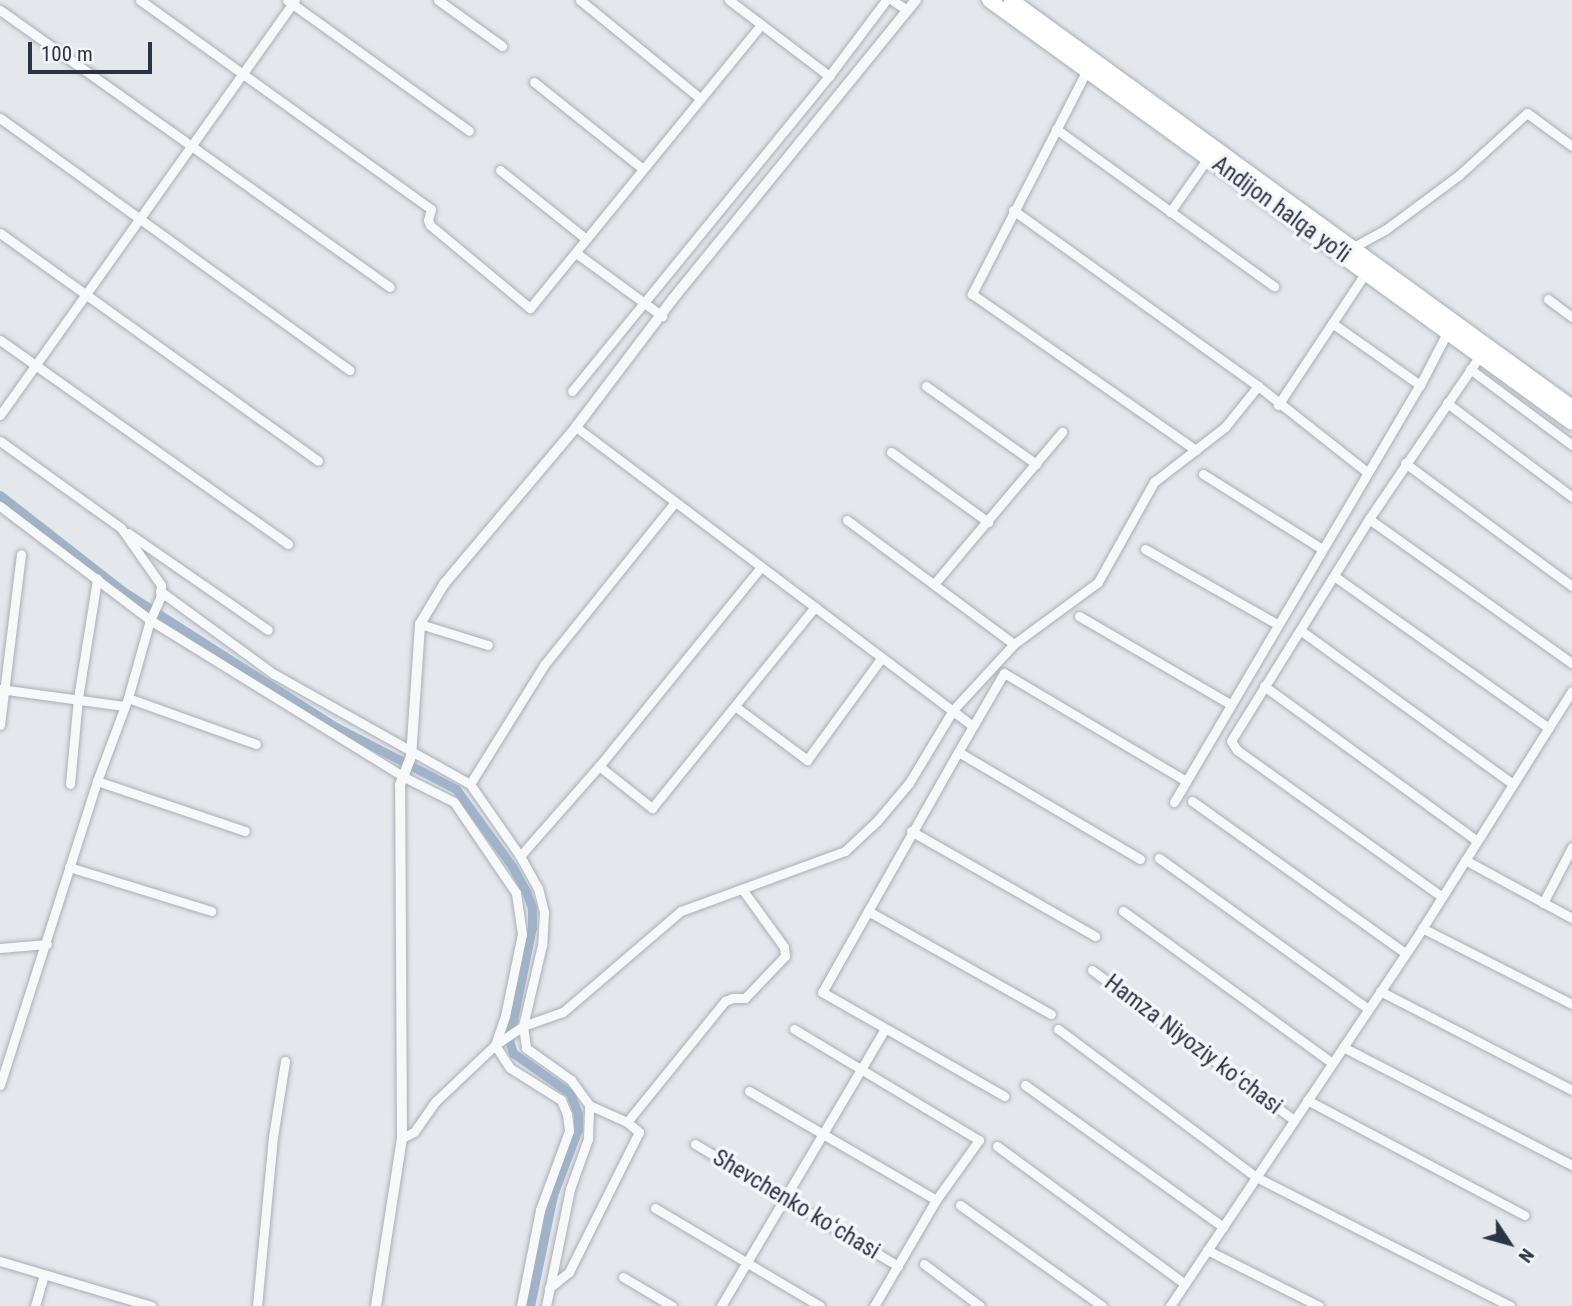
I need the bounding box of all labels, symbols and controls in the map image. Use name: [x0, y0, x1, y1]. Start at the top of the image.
scale bar: [32, 28, 156, 72]
text: 100 m: [41, 42, 93, 66]
street label: Andijon halqa yo‘li: [1207, 151, 1355, 269]
street label: Hamza Niyoziy koʻchasi: [1099, 969, 1287, 1121]
street label: Shevchenko koʻchasi: [708, 1144, 884, 1266]
north arrow: [1474, 1208, 1544, 1278]
text: N: [1514, 1244, 1539, 1267]

